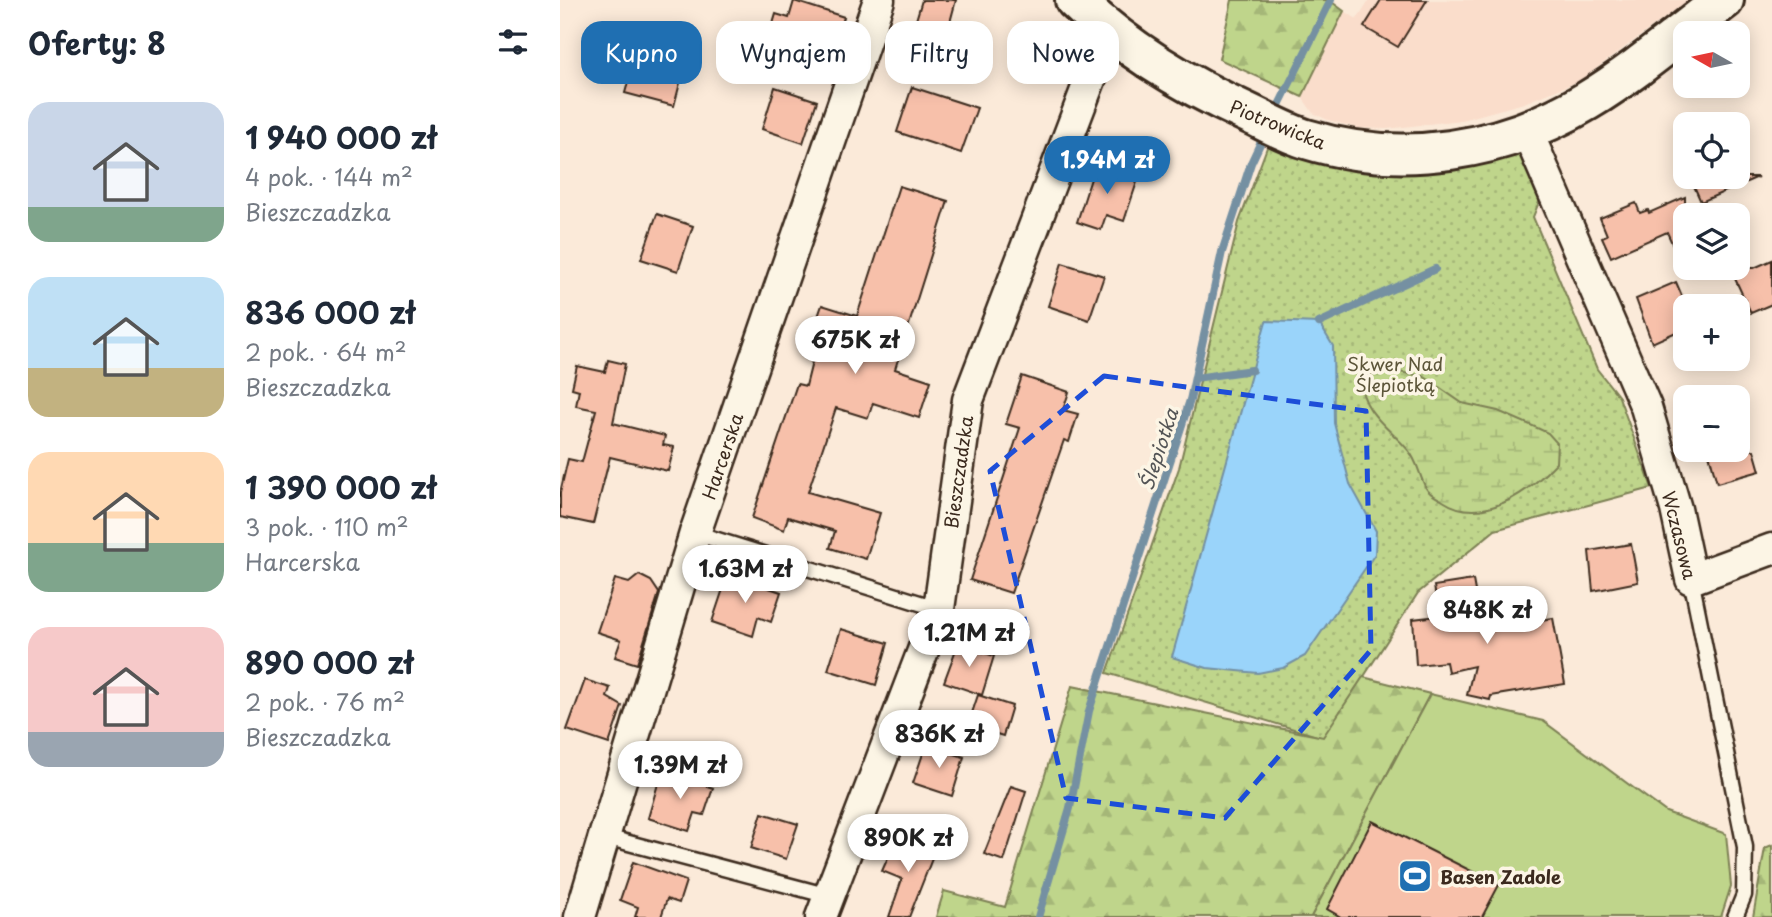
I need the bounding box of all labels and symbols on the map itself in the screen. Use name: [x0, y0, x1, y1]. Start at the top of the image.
north arrow: [1673, 21, 1750, 98]
street label: Piotrowicka: [1226, 92, 1331, 156]
pin: 1.94M zł: [1035, 136, 1179, 196]
pin: 675K zł: [790, 316, 920, 376]
park label: Skwer Nad Ślepiotką: [1347, 350, 1443, 398]
water label: Ślepiotka: [1132, 403, 1185, 494]
street label: Harcerska: [695, 408, 750, 503]
street label: Bieszczadzka: [937, 413, 979, 530]
street label: Wczasowa: [1656, 488, 1704, 583]
pin: 1.63M zł: [673, 546, 817, 605]
pin: 848K zł: [1422, 586, 1552, 646]
pin: 1.21M zł: [897, 610, 1041, 669]
pin: 836K zł: [874, 710, 1004, 770]
pin: 1.39M zł: [608, 742, 752, 801]
pin: 890K zł: [843, 814, 973, 874]
sports icon: Basen Zadole: [1396, 857, 1434, 895]
place label: Basen Zadole: [1440, 863, 1561, 890]

